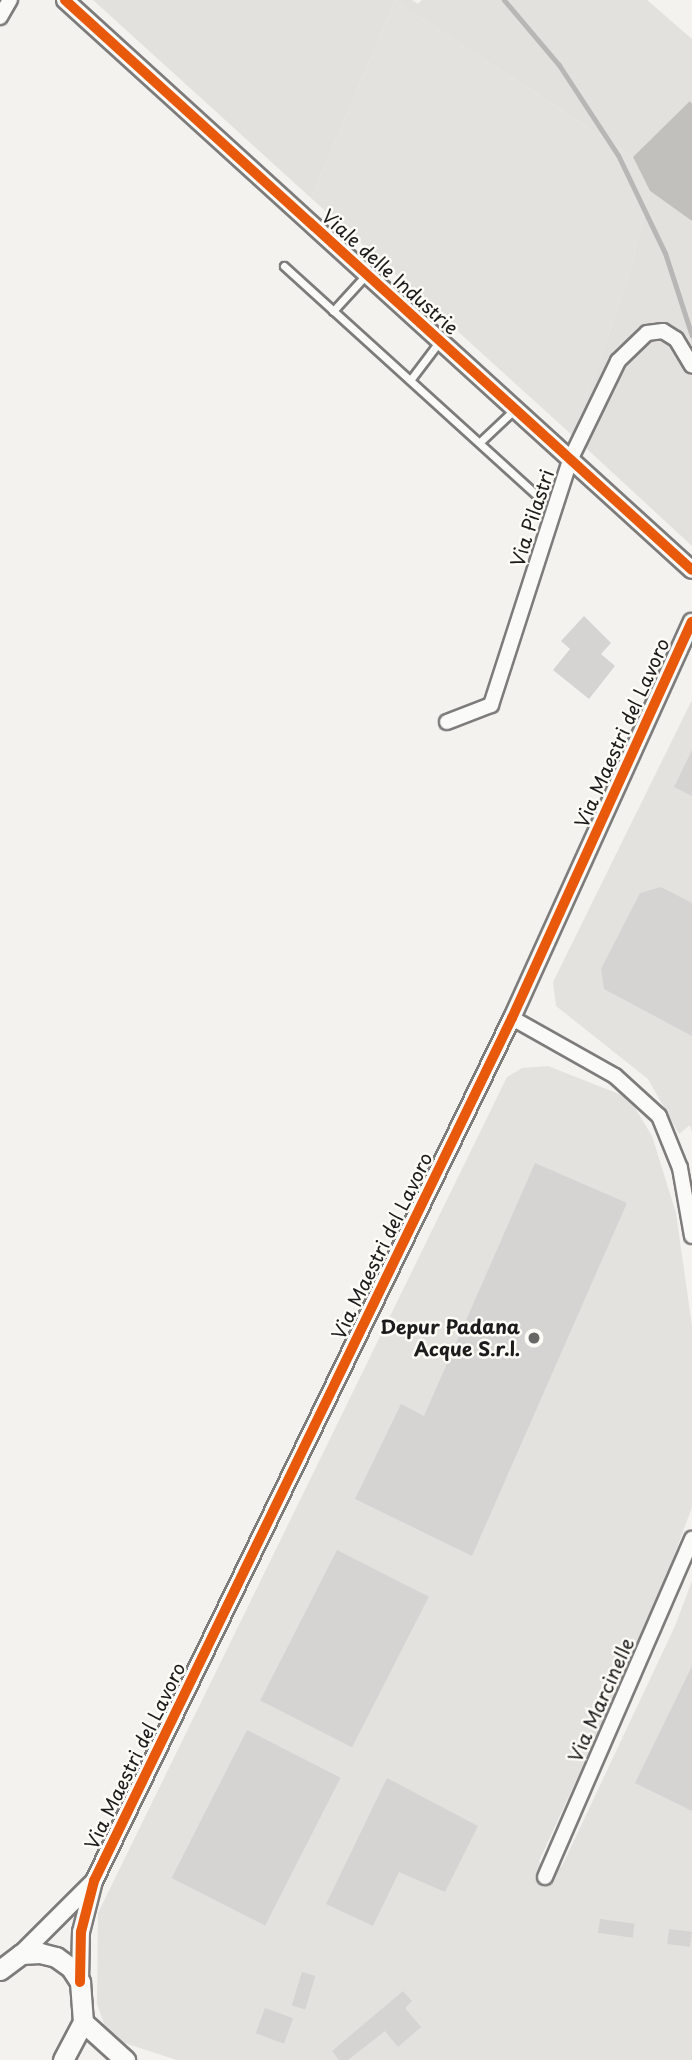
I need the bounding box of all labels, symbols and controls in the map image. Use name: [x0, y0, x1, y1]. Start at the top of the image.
street label: Viale delle Industrie: [316, 204, 464, 340]
street label: Via Pilastri: [506, 467, 558, 569]
street label: Via Maestri del Lavoro: [570, 634, 674, 832]
street label: Via Maestri del Lavoro: [327, 1149, 437, 1343]
place label: Depur Padana Acque S.r.l.: [380, 1316, 520, 1360]
marker: Depur Padana Acque S.r.l.: [526, 1330, 542, 1346]
street label: Via Marcinelle: [563, 1634, 639, 1766]
street label: Via Maestri del Lavoro: [80, 1659, 190, 1853]

